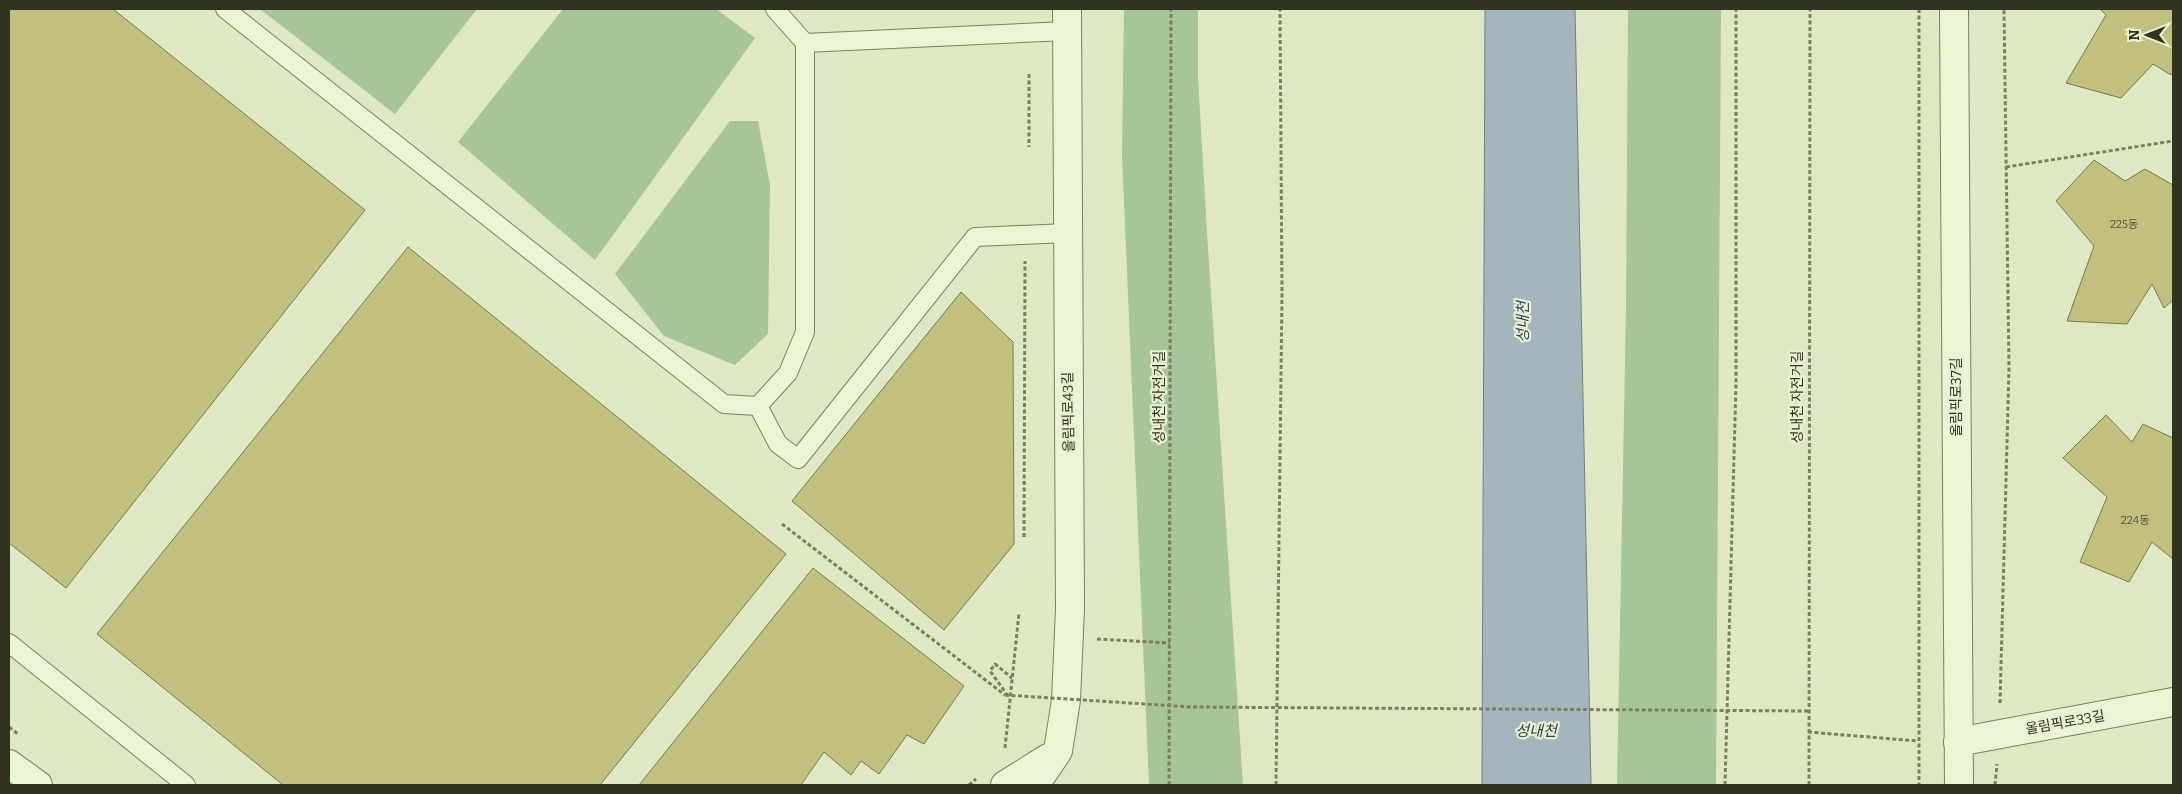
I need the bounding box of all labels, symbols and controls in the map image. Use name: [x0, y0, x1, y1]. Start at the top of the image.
north arrow: [2122, 10, 2172, 60]
text: N: [2126, 29, 2143, 40]
house number: 225동: [2110, 218, 2138, 231]
water label: 성내천: [1514, 299, 1532, 343]
street label: 성내천 자전거길: [1151, 351, 1168, 443]
street label: 성내천 자전거길: [1789, 351, 1806, 443]
street label: 올림픽로37길: [1948, 357, 1965, 437]
street label: 올림픽로43길: [1059, 372, 1078, 452]
house number: 224동: [2121, 514, 2149, 527]
street label: 올림픽로33길: [2024, 707, 2106, 738]
water label: 성내천: [1515, 722, 1559, 740]

